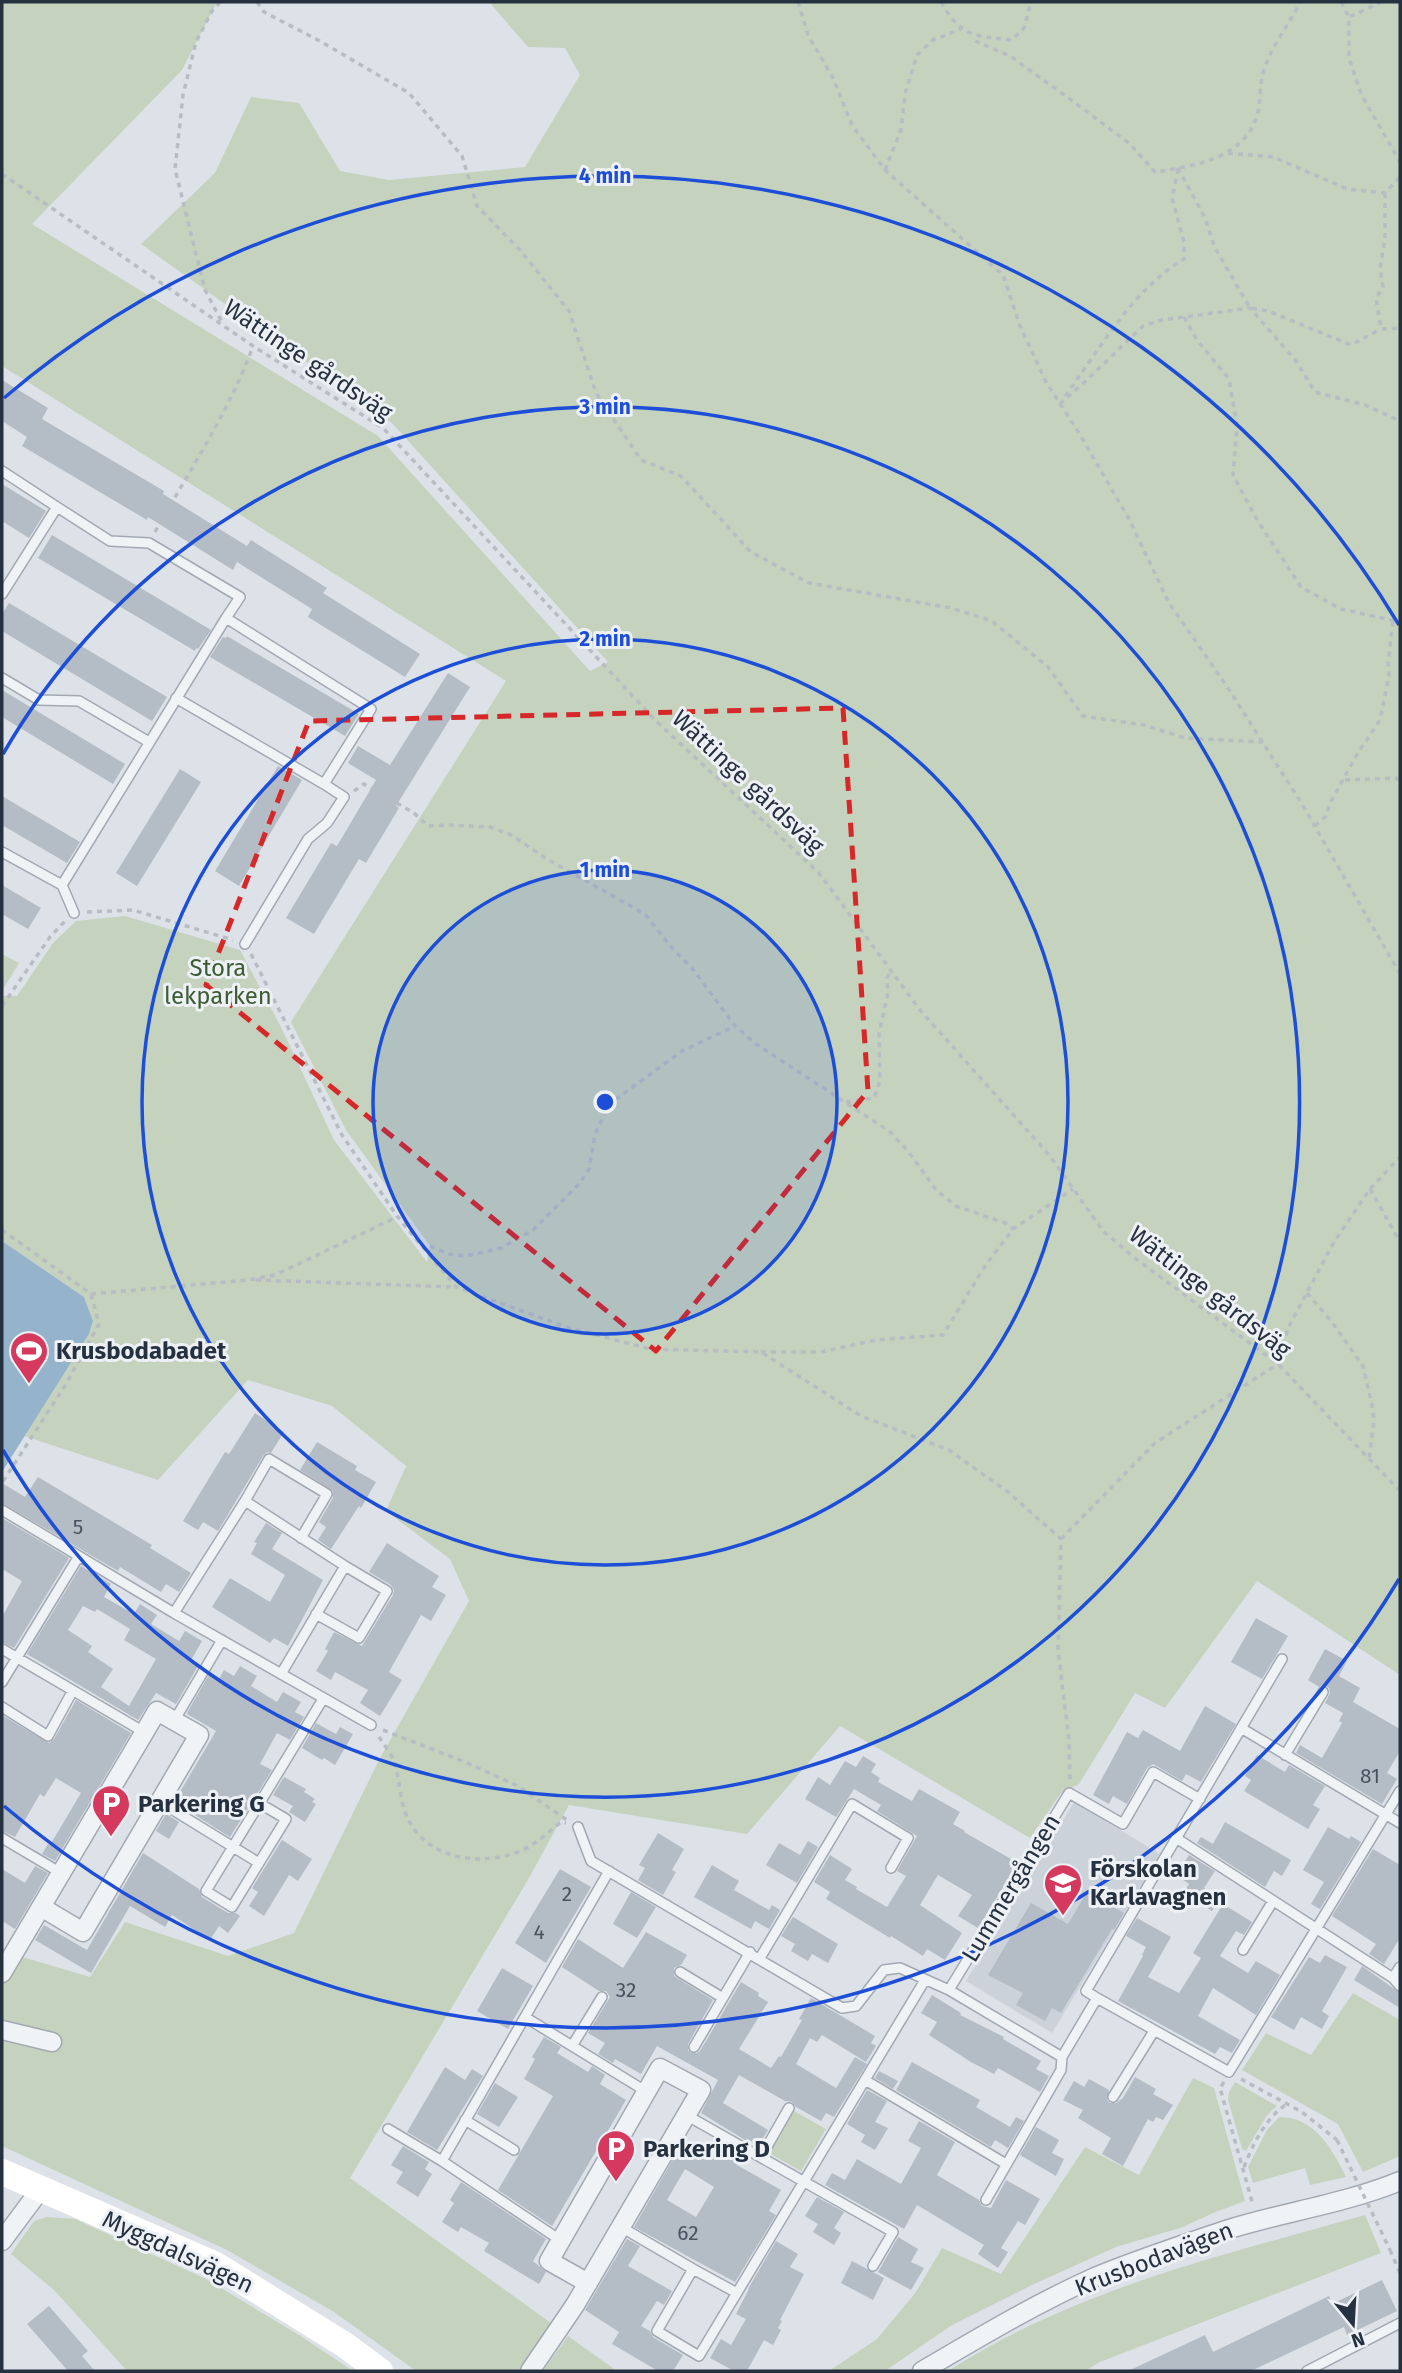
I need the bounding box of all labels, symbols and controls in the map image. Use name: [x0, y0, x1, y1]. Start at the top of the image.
text: 4 min: [579, 163, 631, 189]
street label: Wättinge gårdsväg: [218, 293, 398, 427]
text: 3 min: [578, 394, 631, 420]
text: 2 min: [579, 626, 631, 652]
street label: Wättinge gårdsväg: [666, 704, 830, 860]
text: 1 min: [580, 857, 630, 883]
park label: Stora lekparken: [164, 954, 272, 1010]
centre of rings: [593, 1090, 617, 1114]
street label: Wättinge gårdsväg: [1124, 1220, 1297, 1364]
sports icon: Krusbodabadet: [8, 1330, 50, 1385]
place label: Krusbodabadet: [56, 1337, 227, 1365]
house number: 5: [73, 1514, 83, 1540]
house number: 81: [1360, 1763, 1380, 1789]
parking icon: Parkering G: [90, 1783, 132, 1838]
place label: Parkering G: [138, 1790, 265, 1818]
street label: Lummergången: [956, 1809, 1066, 1967]
place label: Förskolan Karlavagnen: [1090, 1855, 1226, 1911]
school or university icon: Förskolan Karlavagnen: [1042, 1862, 1084, 1917]
house number: 2: [562, 1881, 572, 1907]
house number: 4: [533, 1919, 545, 1945]
house number: 32: [616, 1977, 636, 2003]
parking icon: Parkering D: [595, 2128, 637, 2183]
place label: Parkering D: [643, 2135, 770, 2163]
street label: Myggdalsvägen: [98, 2205, 258, 2299]
street label: Krusbodavägen: [1071, 2216, 1237, 2302]
house number: 62: [677, 2220, 699, 2246]
north arrow: [1318, 2289, 1388, 2359]
text: N: [1349, 2327, 1368, 2353]

